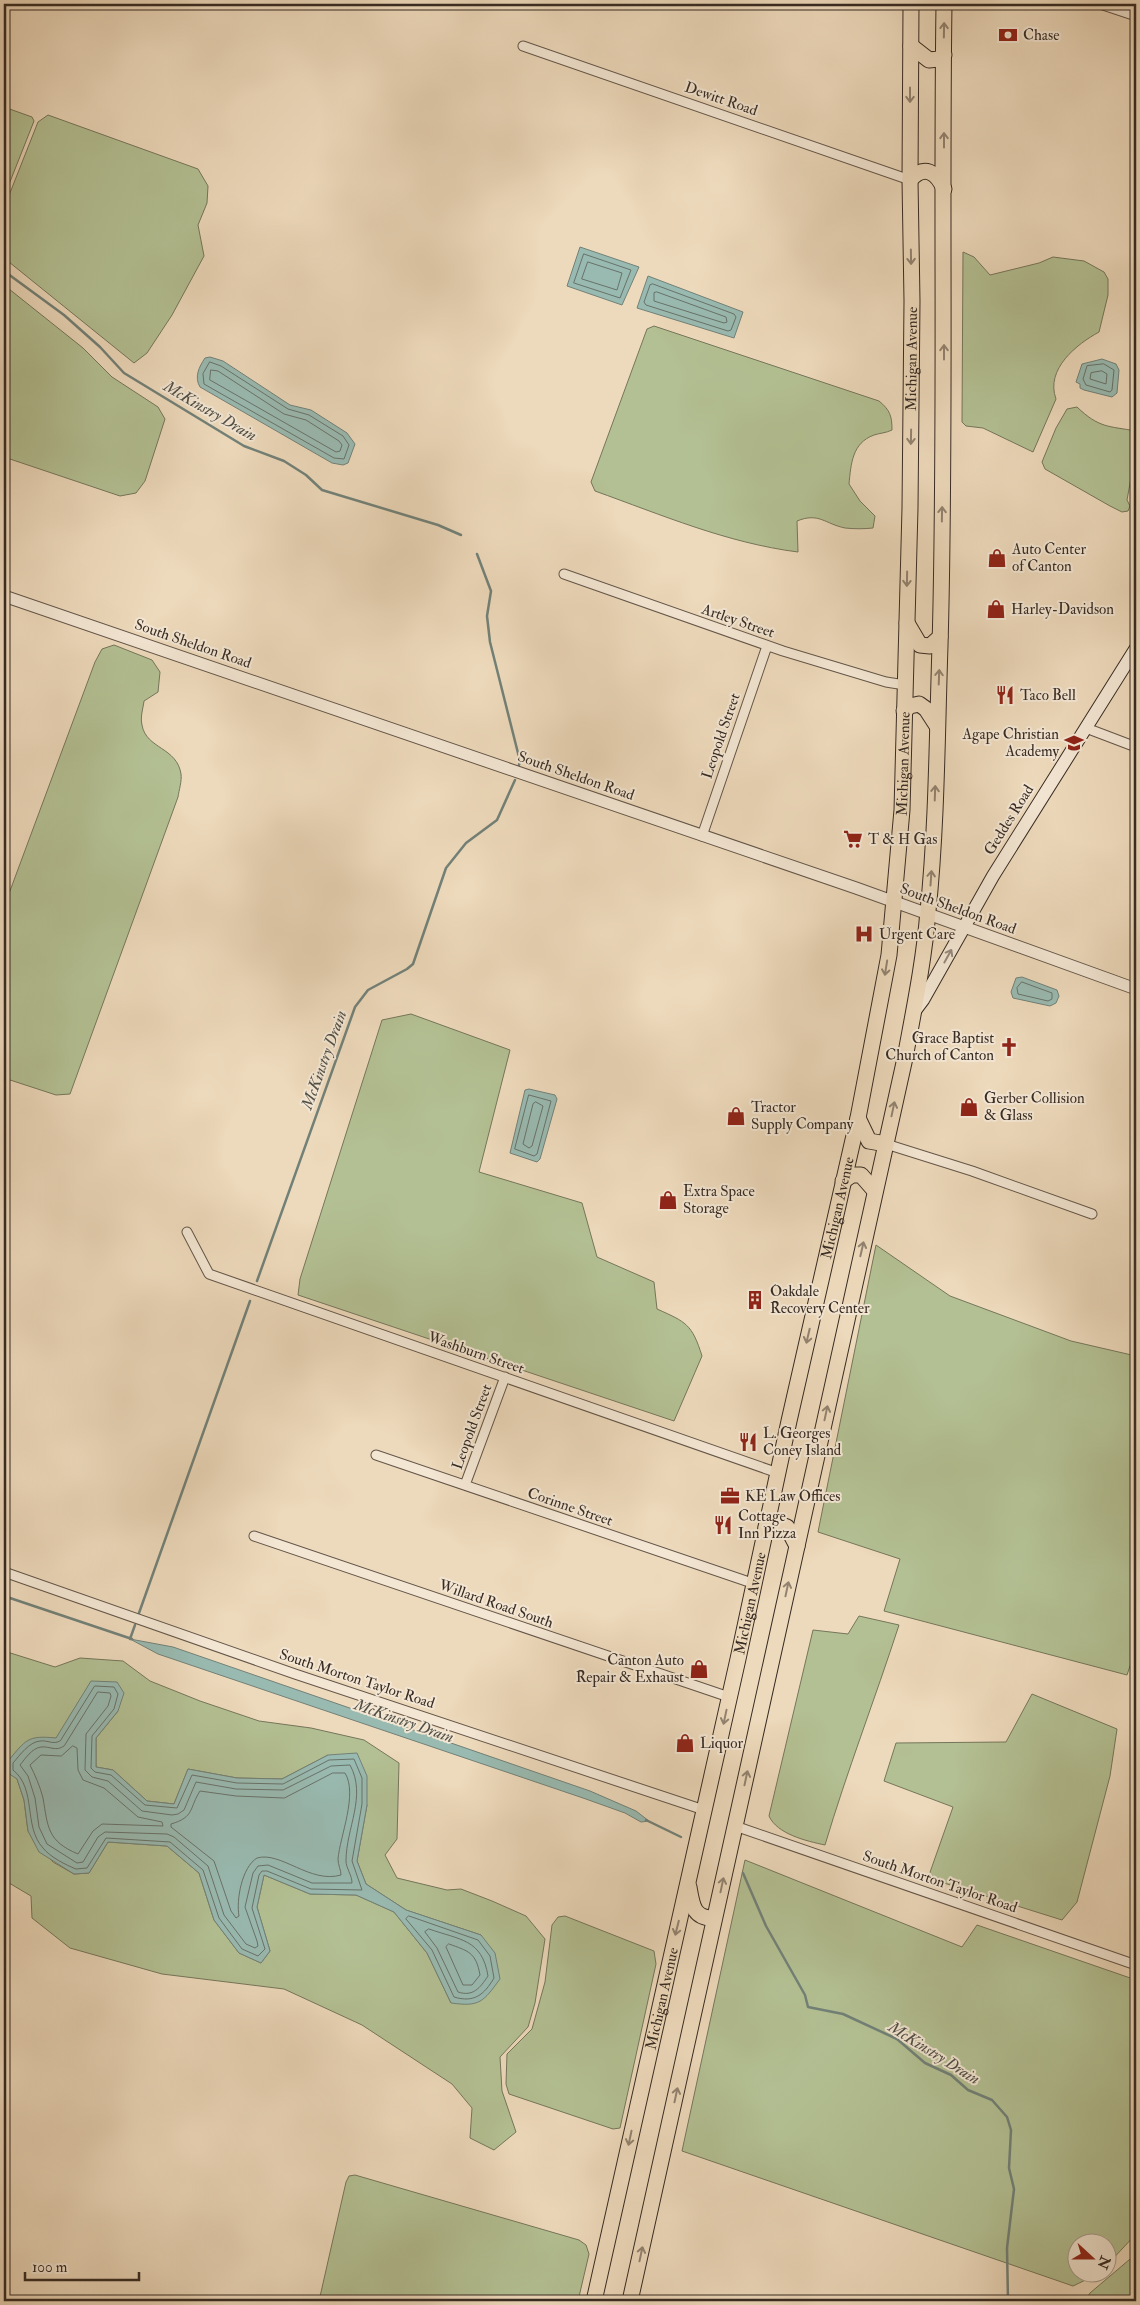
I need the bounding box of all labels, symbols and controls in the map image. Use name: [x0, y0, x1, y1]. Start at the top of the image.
one-way arrow: [939, 22, 949, 38]
bank icon: Chase: [997, 24, 1019, 46]
place label: Chase: [1023, 26, 1059, 45]
street label: Dewitt Road: [682, 78, 761, 121]
one-way arrow: [905, 86, 915, 103]
one-way arrow: [939, 132, 949, 148]
one-way arrow: [906, 249, 916, 265]
street label: Michigan Avenue: [901, 306, 921, 411]
one-way arrow: [939, 344, 949, 360]
water label: McKinstry Drain: [159, 376, 260, 446]
one-way arrow: [906, 429, 916, 445]
one-way arrow: [938, 507, 947, 523]
place label: Auto Center of Canton: [1011, 540, 1086, 576]
shop icon: Auto Center of Canton: [986, 547, 1008, 569]
one-way arrow: [903, 570, 912, 586]
shop icon: Harley-Davidson: [985, 598, 1007, 620]
street label: Artley Street: [698, 599, 777, 642]
place label: Harley-Davidson: [1011, 600, 1114, 619]
street label: South Sheldon Road: [132, 615, 254, 673]
one-way arrow: [934, 669, 943, 685]
restaurant icon: Taco Bell: [994, 684, 1016, 706]
place label: Taco Bell: [1020, 686, 1076, 705]
street label: Leopold Street: [697, 690, 746, 782]
street label: Michigan Avenue: [892, 711, 914, 816]
place label: Agape Christian Academy: [962, 725, 1059, 761]
school or university icon: Agape Christian Academy: [1063, 732, 1085, 754]
street label: South Sheldon Road: [515, 747, 637, 805]
street label: Geddes Road: [980, 781, 1038, 859]
one-way arrow: [931, 785, 940, 801]
supermarket icon: T & H Gas: [842, 828, 864, 850]
place label: T & H Gas: [868, 830, 937, 849]
one-way arrow: [927, 870, 936, 886]
street label: South Sheldon Road: [897, 879, 1019, 939]
hospital icon: Urgent Care: [853, 923, 875, 945]
place label: Urgent Care: [879, 925, 955, 944]
one-way arrow: [943, 948, 953, 963]
one-way arrow: [881, 959, 891, 975]
water label: McKinstry Drain: [296, 1008, 351, 1113]
place label: Grace Baptist Church of Canton: [885, 1029, 994, 1065]
church icon: Grace Baptist Church of Canton: [998, 1036, 1020, 1058]
place label: Gerber Collision & Glass: [984, 1089, 1085, 1125]
shop icon: Gerber Collision & Glass: [958, 1096, 980, 1118]
place label: Tractor Supply Company: [751, 1098, 854, 1135]
one-way arrow: [889, 1101, 898, 1117]
shop icon: Tractor Supply Company: [725, 1105, 747, 1127]
street label: Michigan Avenue: [817, 1155, 858, 1261]
place label: Extra Space Storage: [683, 1182, 755, 1218]
shop icon: Extra Space Storage: [657, 1189, 679, 1211]
one-way arrow: [858, 1241, 867, 1257]
place label: Oakdale Recovery Center: [770, 1282, 870, 1318]
building icon: Oakdale Recovery Center: [744, 1289, 766, 1311]
street label: Washburn Street: [424, 1327, 527, 1378]
one-way arrow: [803, 1328, 812, 1344]
street label: Leopold Street: [448, 1382, 497, 1473]
one-way arrow: [822, 1406, 831, 1422]
place label: L. Georges Coney Island: [763, 1424, 842, 1460]
restaurant icon: L. Georges Coney Island: [737, 1431, 759, 1453]
street label: Corinne Street: [525, 1484, 615, 1530]
office icon: KE Law Offices: [719, 1485, 741, 1507]
place label: KE Law Offices: [745, 1487, 841, 1506]
place label: Cottage Inn Pizza: [738, 1507, 797, 1543]
restaurant icon: Cottage Inn Pizza: [712, 1514, 734, 1536]
street label: Michigan Avenue: [730, 1550, 770, 1656]
street label: Willard Road South: [435, 1575, 556, 1633]
one-way arrow: [783, 1582, 792, 1598]
street label: South Morton Taylor Road: [277, 1645, 438, 1713]
place label: Canton Auto Repair & Exhaust: [576, 1651, 684, 1688]
shop icon: Canton Auto Repair & Exhaust: [688, 1658, 710, 1680]
water label: McKinstry Drain: [351, 1694, 456, 1747]
one-way arrow: [720, 1709, 729, 1725]
shop icon: Liquor: [674, 1732, 696, 1754]
place label: Liquor: [700, 1734, 744, 1753]
one-way arrow: [742, 1771, 751, 1787]
street label: South Morton Taylor Road: [860, 1847, 1020, 1918]
one-way arrow: [717, 1877, 727, 1893]
one-way arrow: [672, 1919, 681, 1935]
street label: Michigan Avenue: [641, 1946, 683, 2051]
water label: McKinstry Drain: [884, 2016, 983, 2089]
one-way arrow: [672, 2087, 681, 2103]
one-way arrow: [625, 2129, 635, 2145]
north arrow: [1068, 2232, 1118, 2282]
one-way arrow: [637, 2246, 646, 2262]
scale bar: [25, 2250, 139, 2282]
text: N: [1093, 2253, 1114, 2272]
text: 100 m: [32, 2258, 68, 2277]

